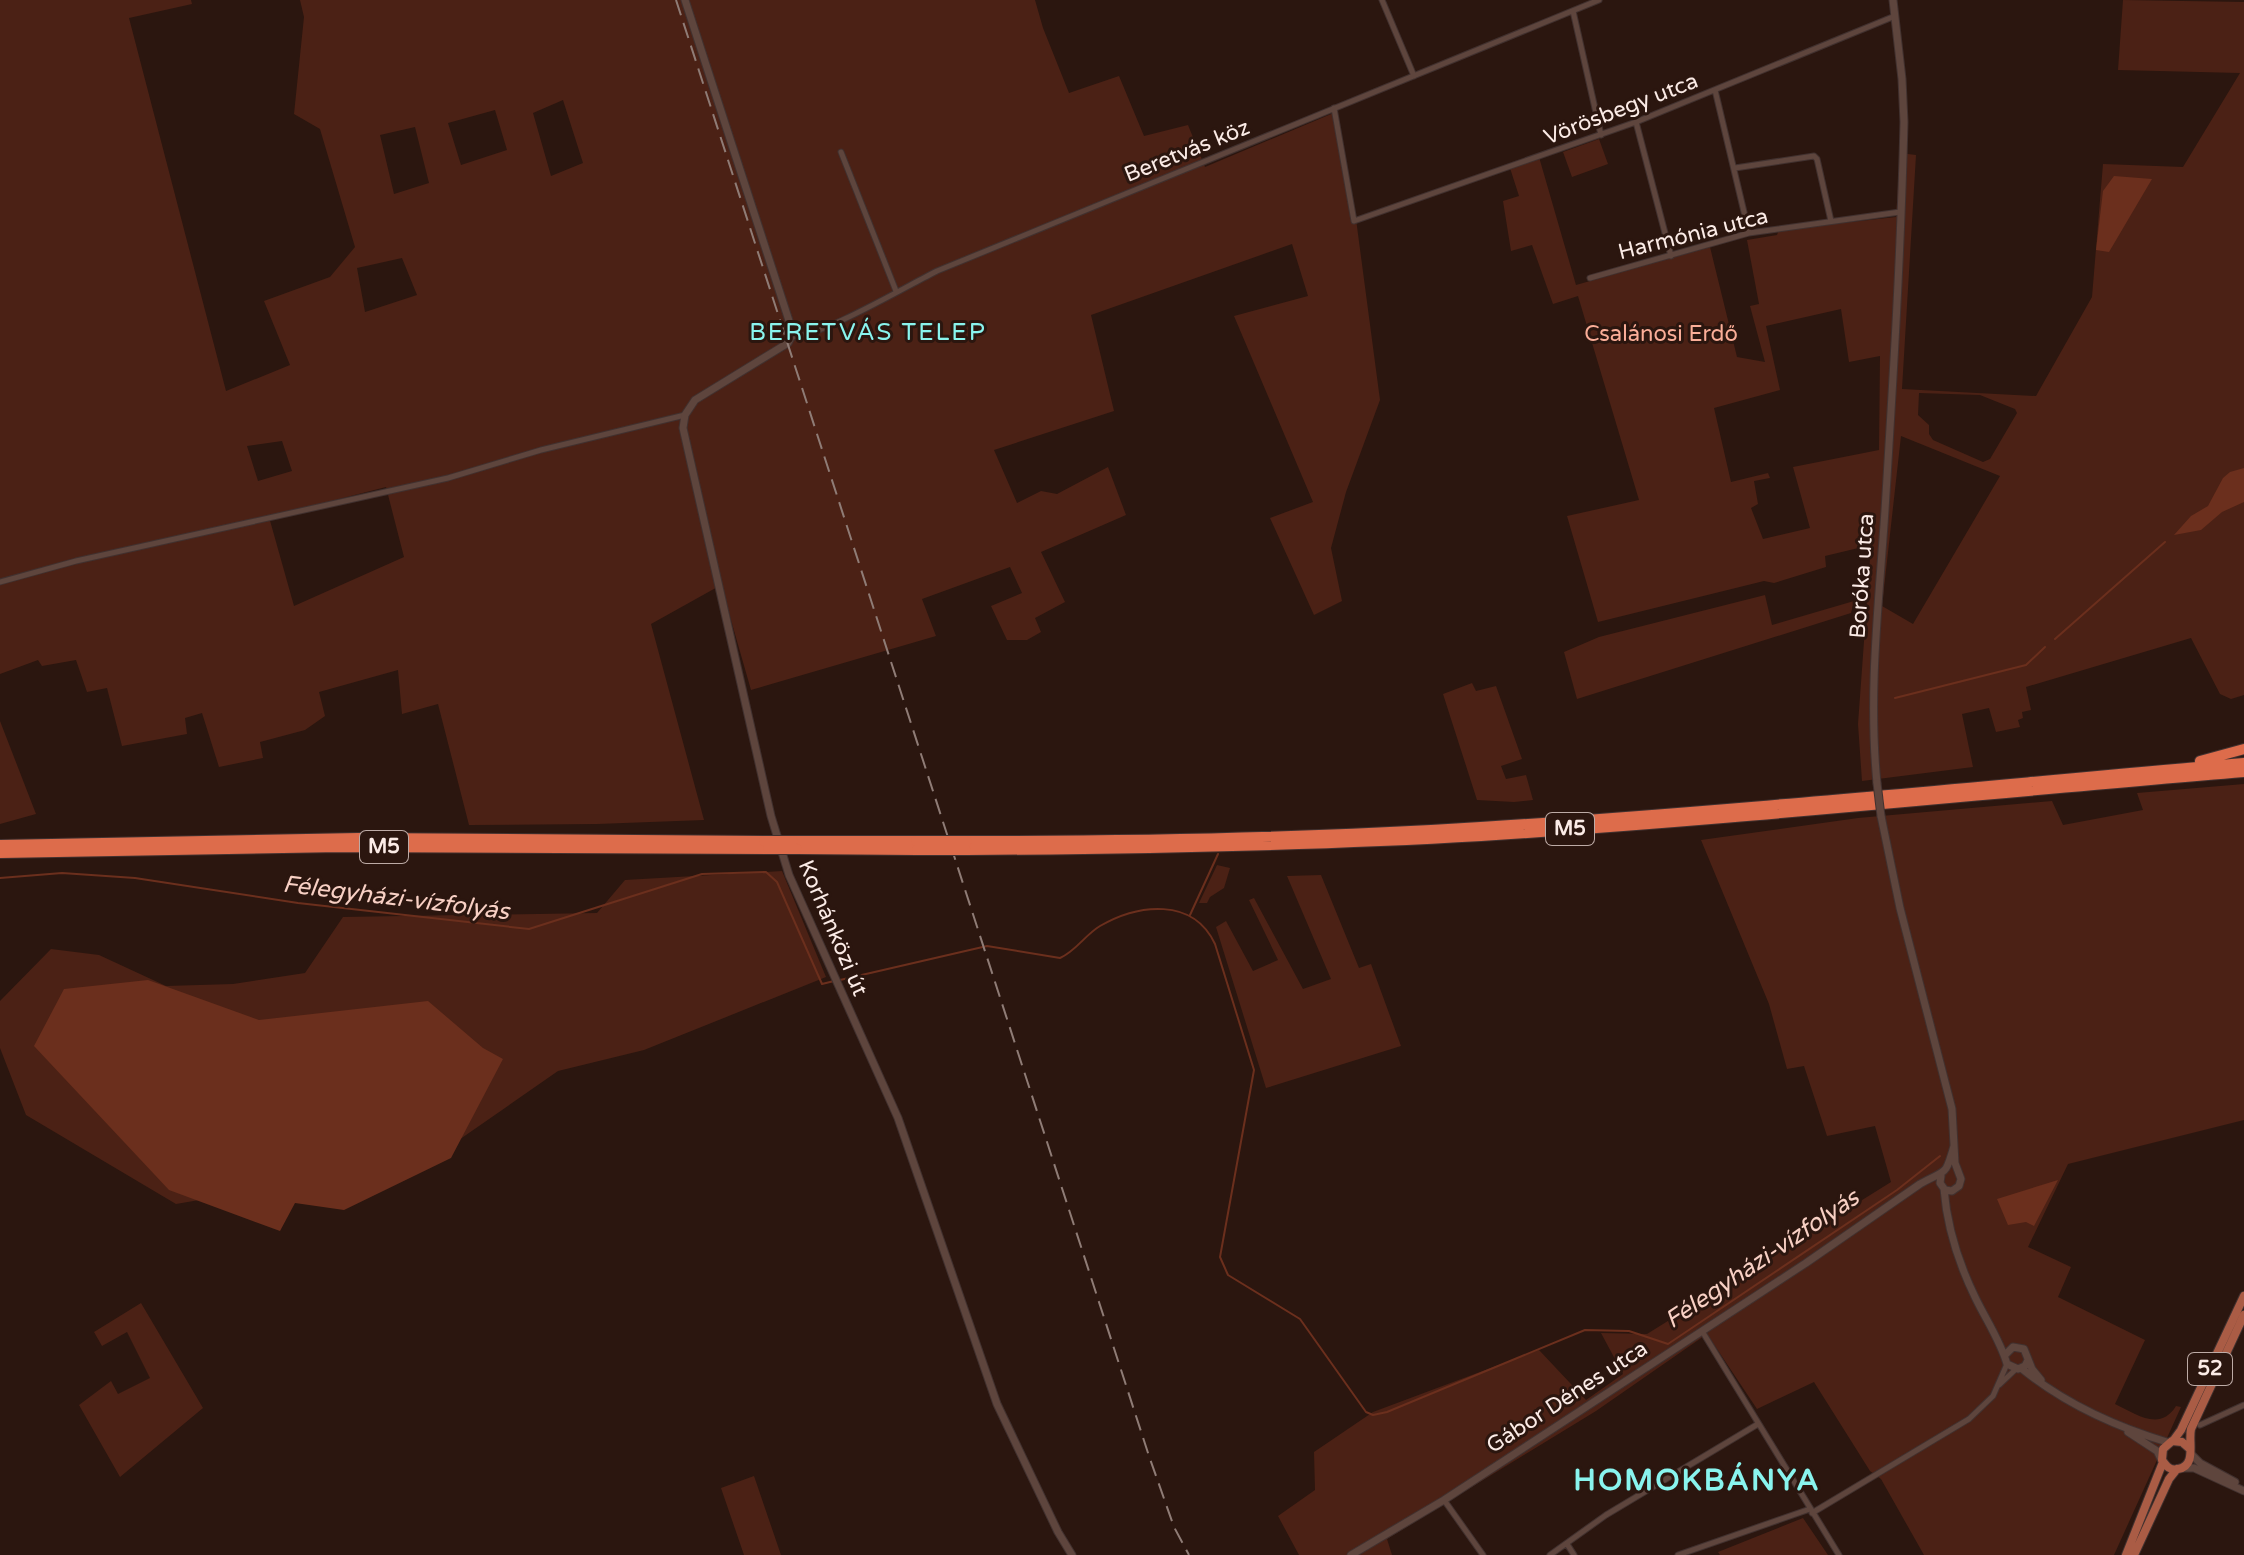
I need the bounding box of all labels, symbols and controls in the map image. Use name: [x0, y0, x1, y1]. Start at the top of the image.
street label: Vörösbegy utca: [1540, 68, 1702, 150]
street label: Beretvás köz: [1121, 114, 1253, 188]
street label: Harmónia utca: [1615, 203, 1771, 265]
district label: BERETVÁS TELEP: [749, 317, 987, 347]
park label: Csalánosi Erdő: [1584, 321, 1738, 347]
street label: Boróka utca: [1845, 512, 1879, 640]
road number: M5: [1546, 813, 1594, 845]
road number: M5: [360, 831, 408, 863]
street label: Korhánközi út: [793, 856, 873, 1000]
water label: Félegyházi-vízfolyás: [281, 870, 512, 926]
water label: Félegyházi-vízfolyás: [1659, 1182, 1866, 1335]
street label: Gábor Dénes utca: [1482, 1335, 1652, 1459]
road number: 52: [2188, 1353, 2232, 1385]
district label: HOMOKBÁNYA: [1573, 1461, 1821, 1499]

